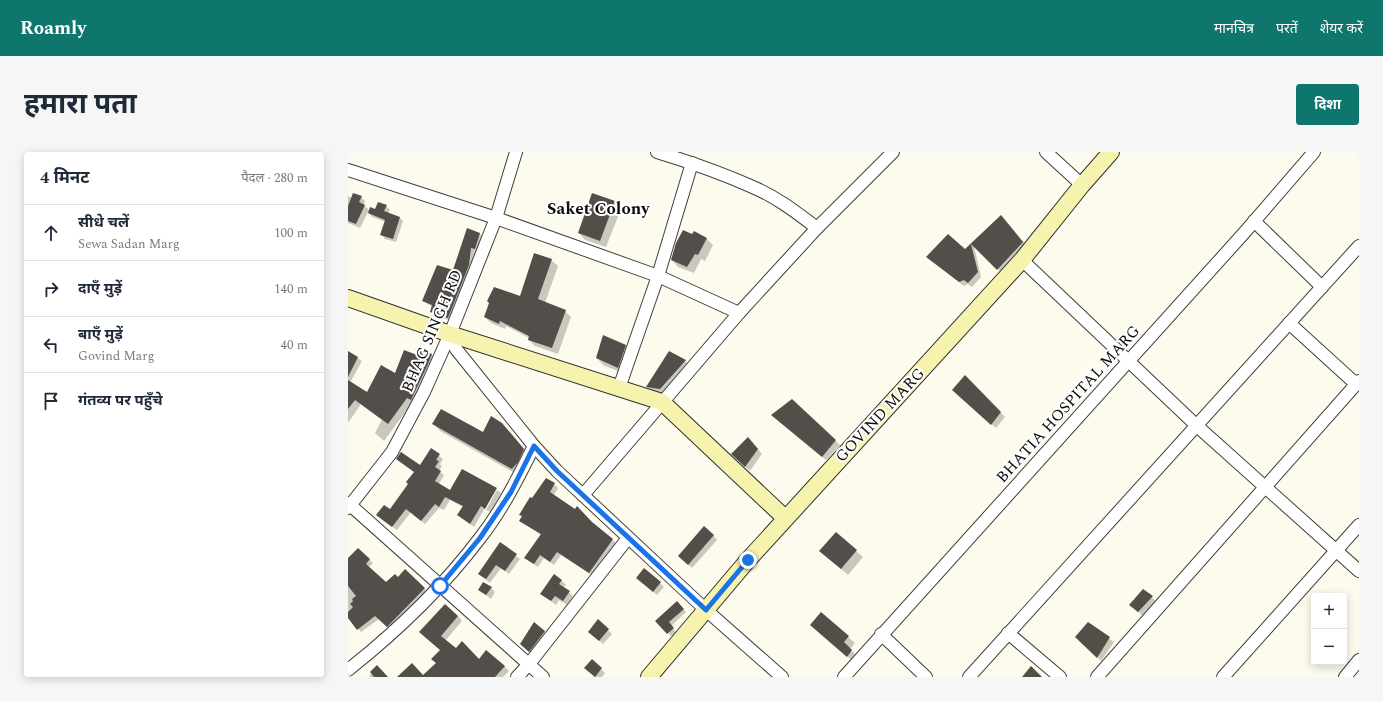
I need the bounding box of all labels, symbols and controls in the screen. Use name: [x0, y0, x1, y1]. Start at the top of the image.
text: Roamly: [20, 14, 86, 43]
text: मानचित्र: [1214, 18, 1254, 39]
text: परतें: [1276, 18, 1298, 39]
text: शेयर करें: [1320, 18, 1363, 39]
text: हमारा पता: [24, 83, 137, 126]
button: दिशा: [1296, 84, 1359, 125]
text: 4 मिनट: [40, 165, 89, 191]
text: पैदल · 280 m: [241, 168, 308, 188]
district label: Saket Colony: [547, 196, 650, 222]
text: सीधे चलें: [78, 211, 129, 234]
icon: ahead: [40, 222, 62, 244]
text: 100 m: [274, 223, 308, 243]
text: Sewa Sadan Marg: [78, 234, 180, 254]
street label: BHAG SINGH RD: [395, 266, 469, 396]
text: दाएँ मुड़ें: [78, 277, 122, 300]
icon: right: [40, 278, 62, 300]
text: 140 m: [274, 279, 308, 299]
street label: BHATIA HOSPITAL MARG: [990, 320, 1146, 488]
text: बाएँ मुड़ें: [78, 323, 123, 346]
icon: left: [40, 334, 62, 356]
text: 40 m: [281, 335, 308, 355]
text: Govind Marg: [78, 346, 154, 366]
street label: GOVIND MARG: [830, 362, 930, 468]
text: गंतव्य पर पहुँचे: [78, 389, 163, 412]
icon: arrive: [40, 390, 62, 412]
route end: [739, 551, 757, 569]
route start: [431, 577, 449, 595]
map controls: [1311, 593, 1347, 665]
button: +: [1311, 593, 1347, 629]
button: −: [1311, 629, 1347, 665]

